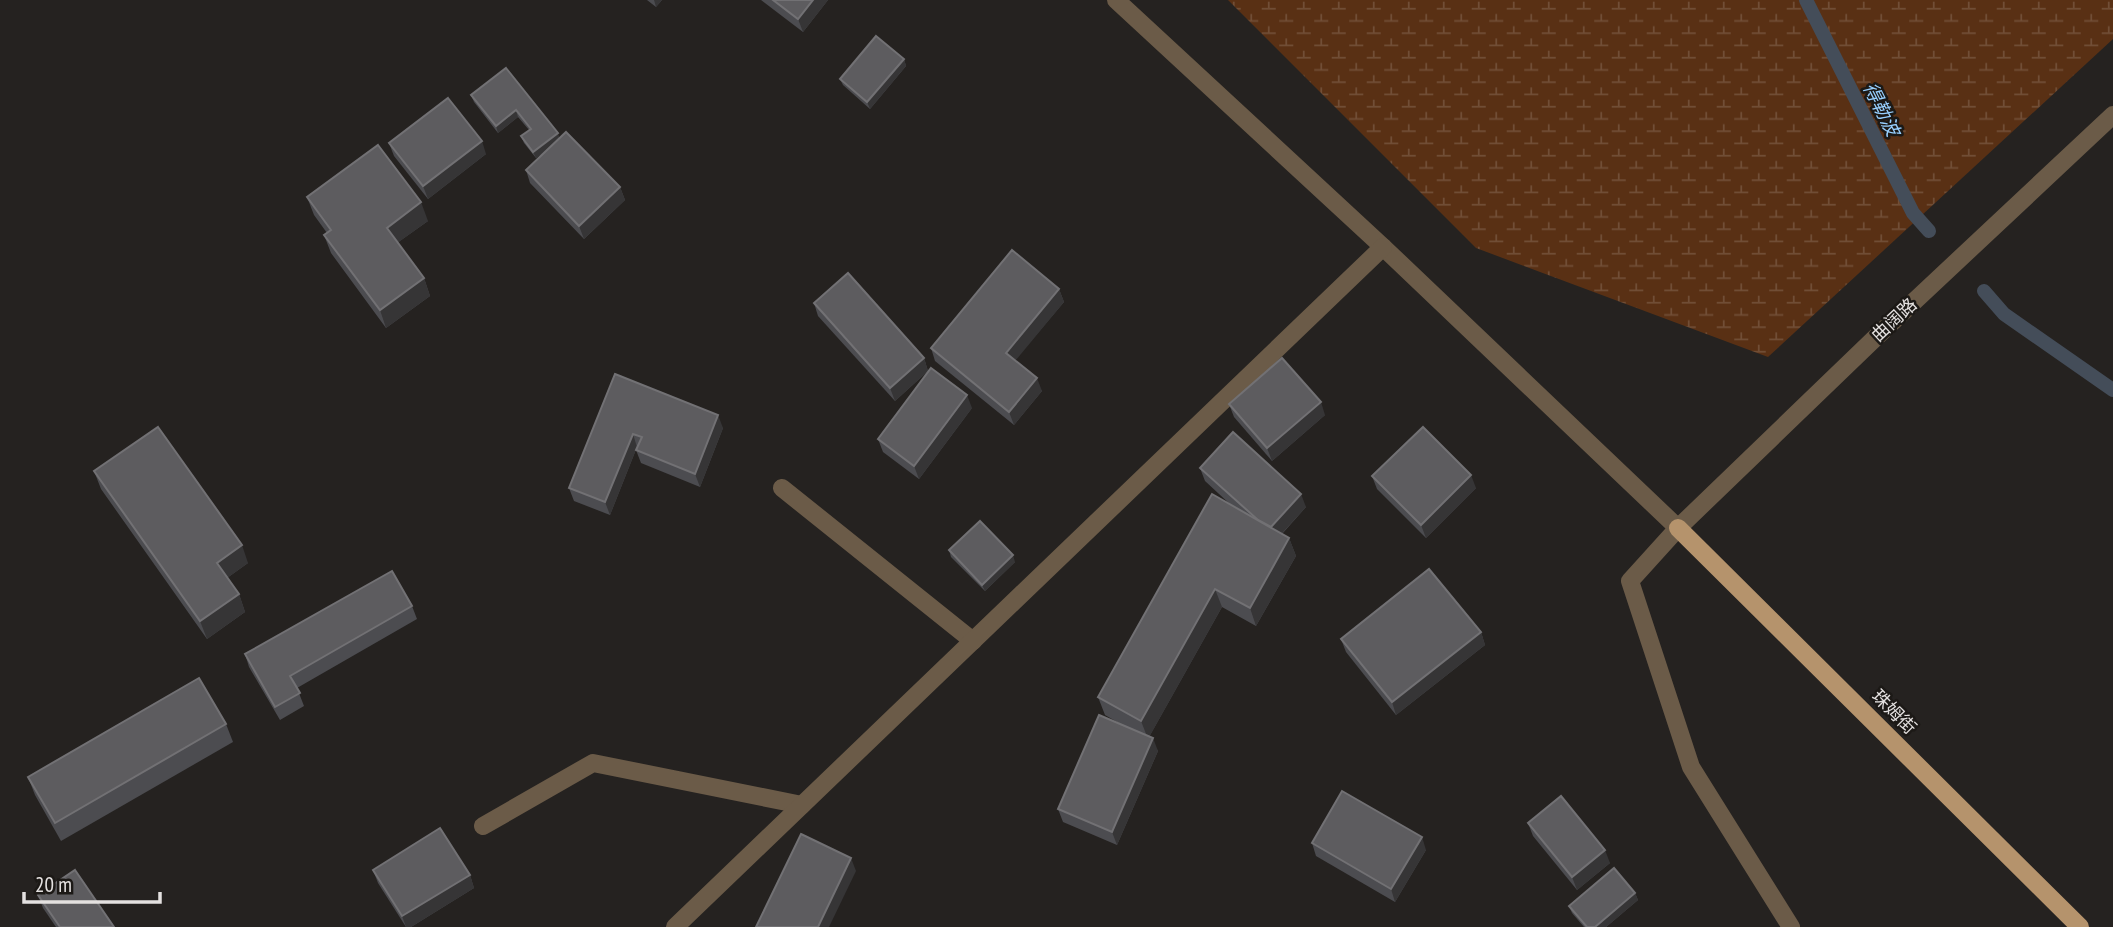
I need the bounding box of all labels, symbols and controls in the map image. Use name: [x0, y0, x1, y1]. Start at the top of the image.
water label: 得勒波: [1858, 78, 1907, 143]
street label: 曲阔路: [1866, 293, 1921, 346]
street label: 珠姆街: [1867, 684, 1922, 739]
scale bar: [24, 860, 161, 904]
text: 20 m: [35, 871, 72, 898]

